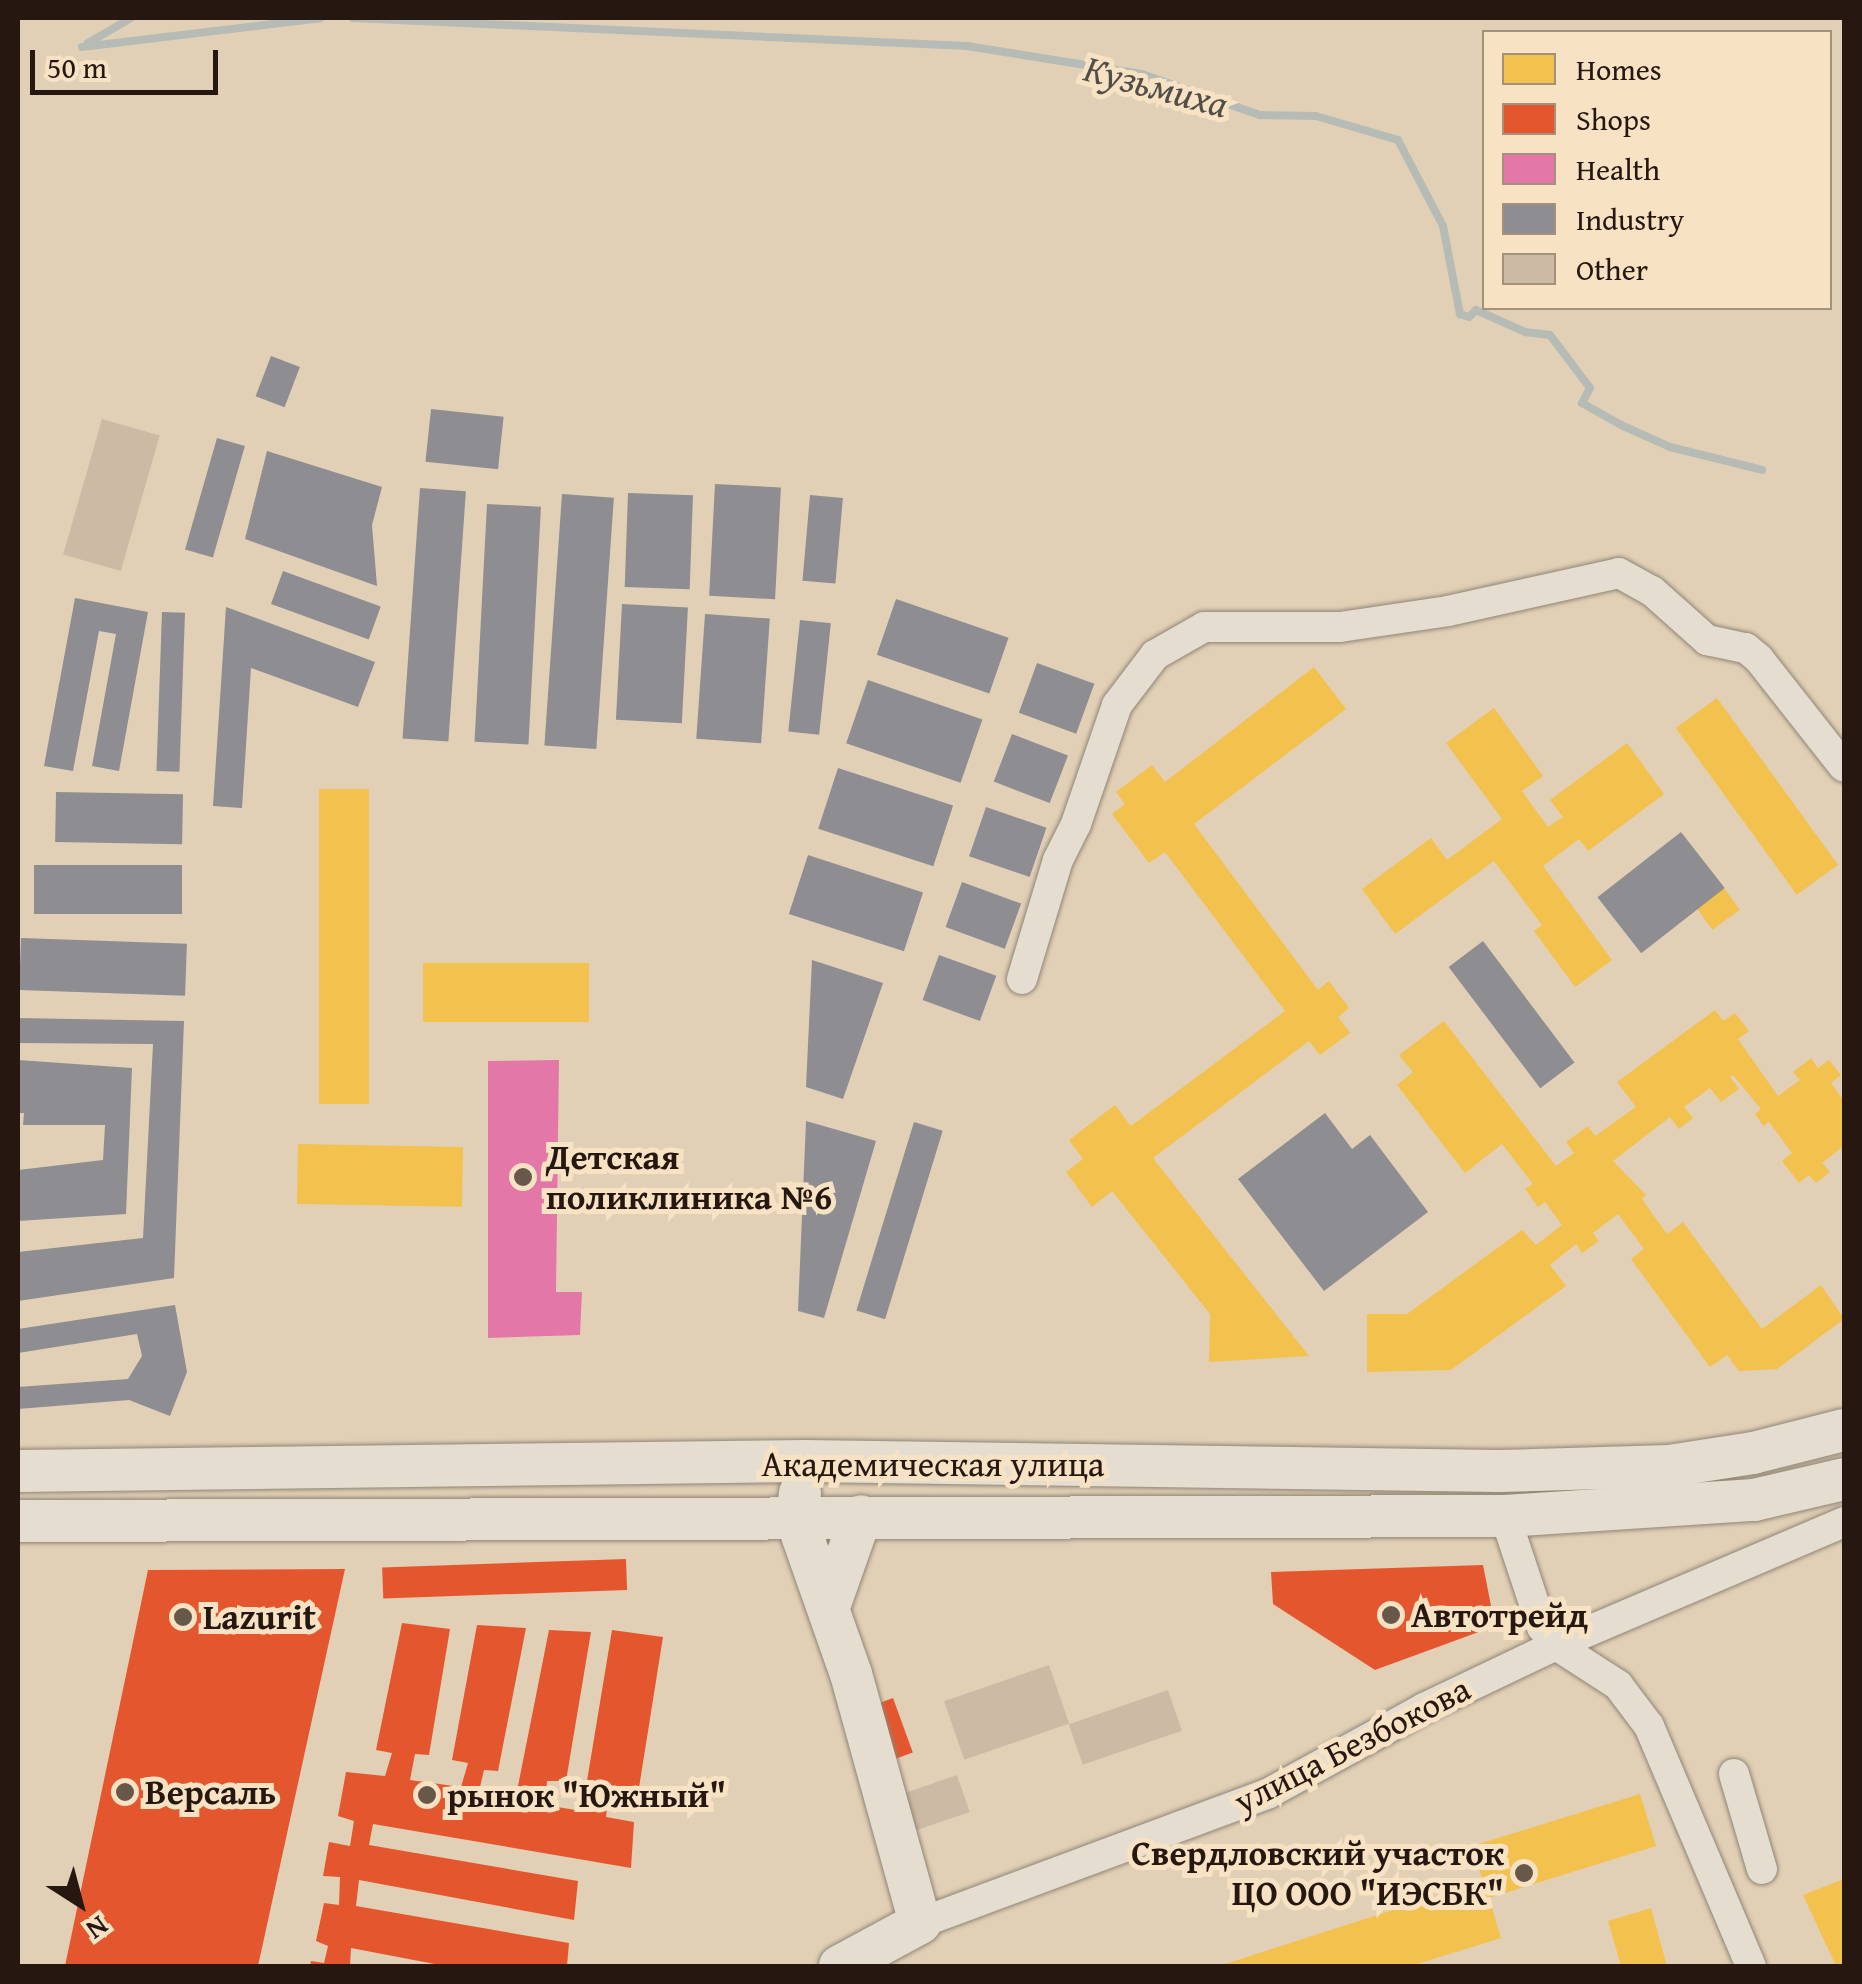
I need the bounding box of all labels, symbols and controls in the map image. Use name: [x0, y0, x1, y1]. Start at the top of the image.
scale bar: [35, 30, 222, 92]
legend: [1482, 30, 1832, 310]
text: 50 m: [47, 45, 107, 89]
water label: Кузьмиха: [1079, 45, 1233, 127]
text: Homes: [1576, 47, 1662, 91]
text: Shops: [1576, 97, 1651, 141]
text: Health: [1576, 147, 1660, 191]
text: Industry: [1576, 197, 1684, 241]
text: Other: [1576, 247, 1648, 291]
place label: Детская поликлиника №6: [546, 1136, 832, 1218]
marker: Детская поликлиника №6: [510, 1164, 536, 1190]
street label: Академическая улица: [761, 1443, 1105, 1485]
place label: Автотрейд: [1411, 1594, 1588, 1636]
place label: Lazurit: [203, 1596, 316, 1638]
marker: Автотрейд: [1380, 1604, 1402, 1626]
marker: Lazurit: [172, 1606, 194, 1628]
street label: улица Безбокова: [1227, 1667, 1477, 1823]
place label: Версаль: [145, 1771, 276, 1813]
place label: рынок "Южный": [447, 1774, 726, 1816]
marker: Версаль: [114, 1781, 136, 1803]
marker: рынок "Южный": [416, 1784, 438, 1806]
place label: Свердловский участок ЦО ООО "ИЭСБК": [1131, 1832, 1504, 1914]
north arrow: [30, 1854, 130, 1954]
marker: Свердловский участок ЦО ООО "ИЭСБК": [1513, 1862, 1535, 1884]
text: N: [78, 1907, 118, 1951]

